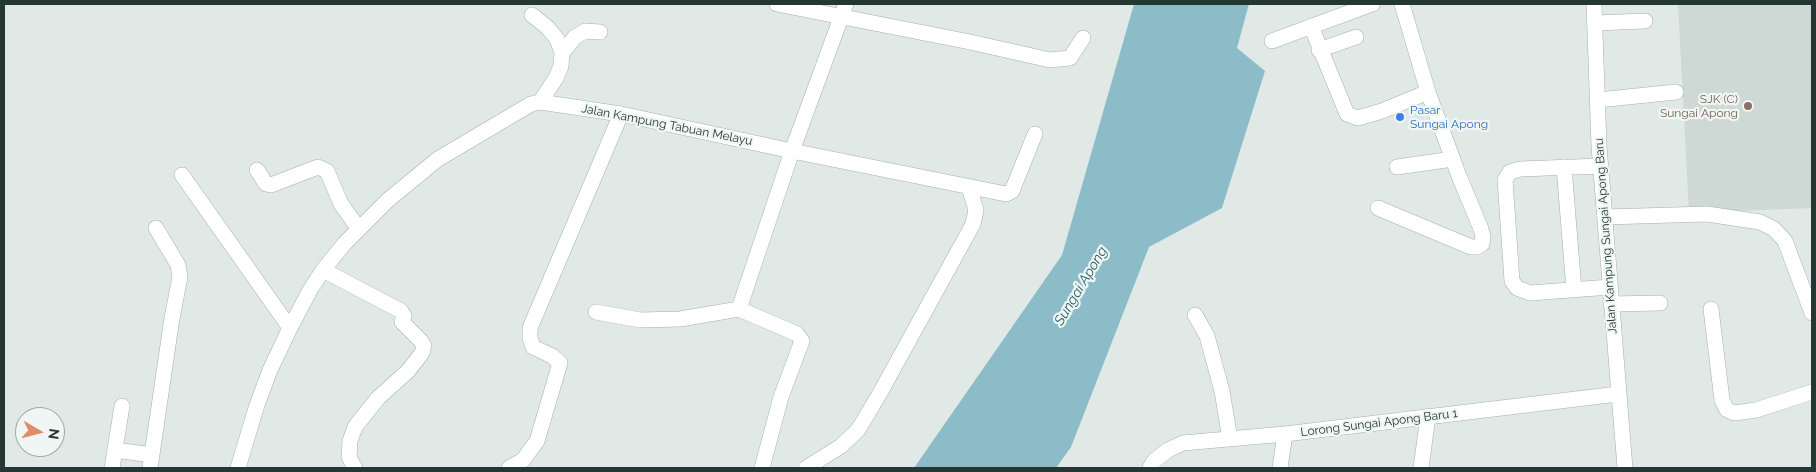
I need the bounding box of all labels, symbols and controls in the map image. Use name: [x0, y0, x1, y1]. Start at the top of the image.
place label: SJK (C) Sungai Apong: [1660, 92, 1738, 120]
marker: SJK (C) Sungai Apong: [1742, 100, 1754, 112]
street label: Jalan Kampung Tabuan Melayu: [580, 101, 754, 149]
place label: Pasar Sungai Apong: [1410, 103, 1488, 131]
marker: Pasar Sungai Apong: [1394, 111, 1406, 123]
street label: Jalan Kampung Sungai Apong Baru: [1592, 138, 1620, 334]
water label: Sungai Apong: [1051, 244, 1111, 328]
street label: Lorong Sungai Apong Baru 1: [1300, 406, 1458, 440]
north arrow: [15, 407, 65, 457]
text: N: [45, 428, 63, 440]

